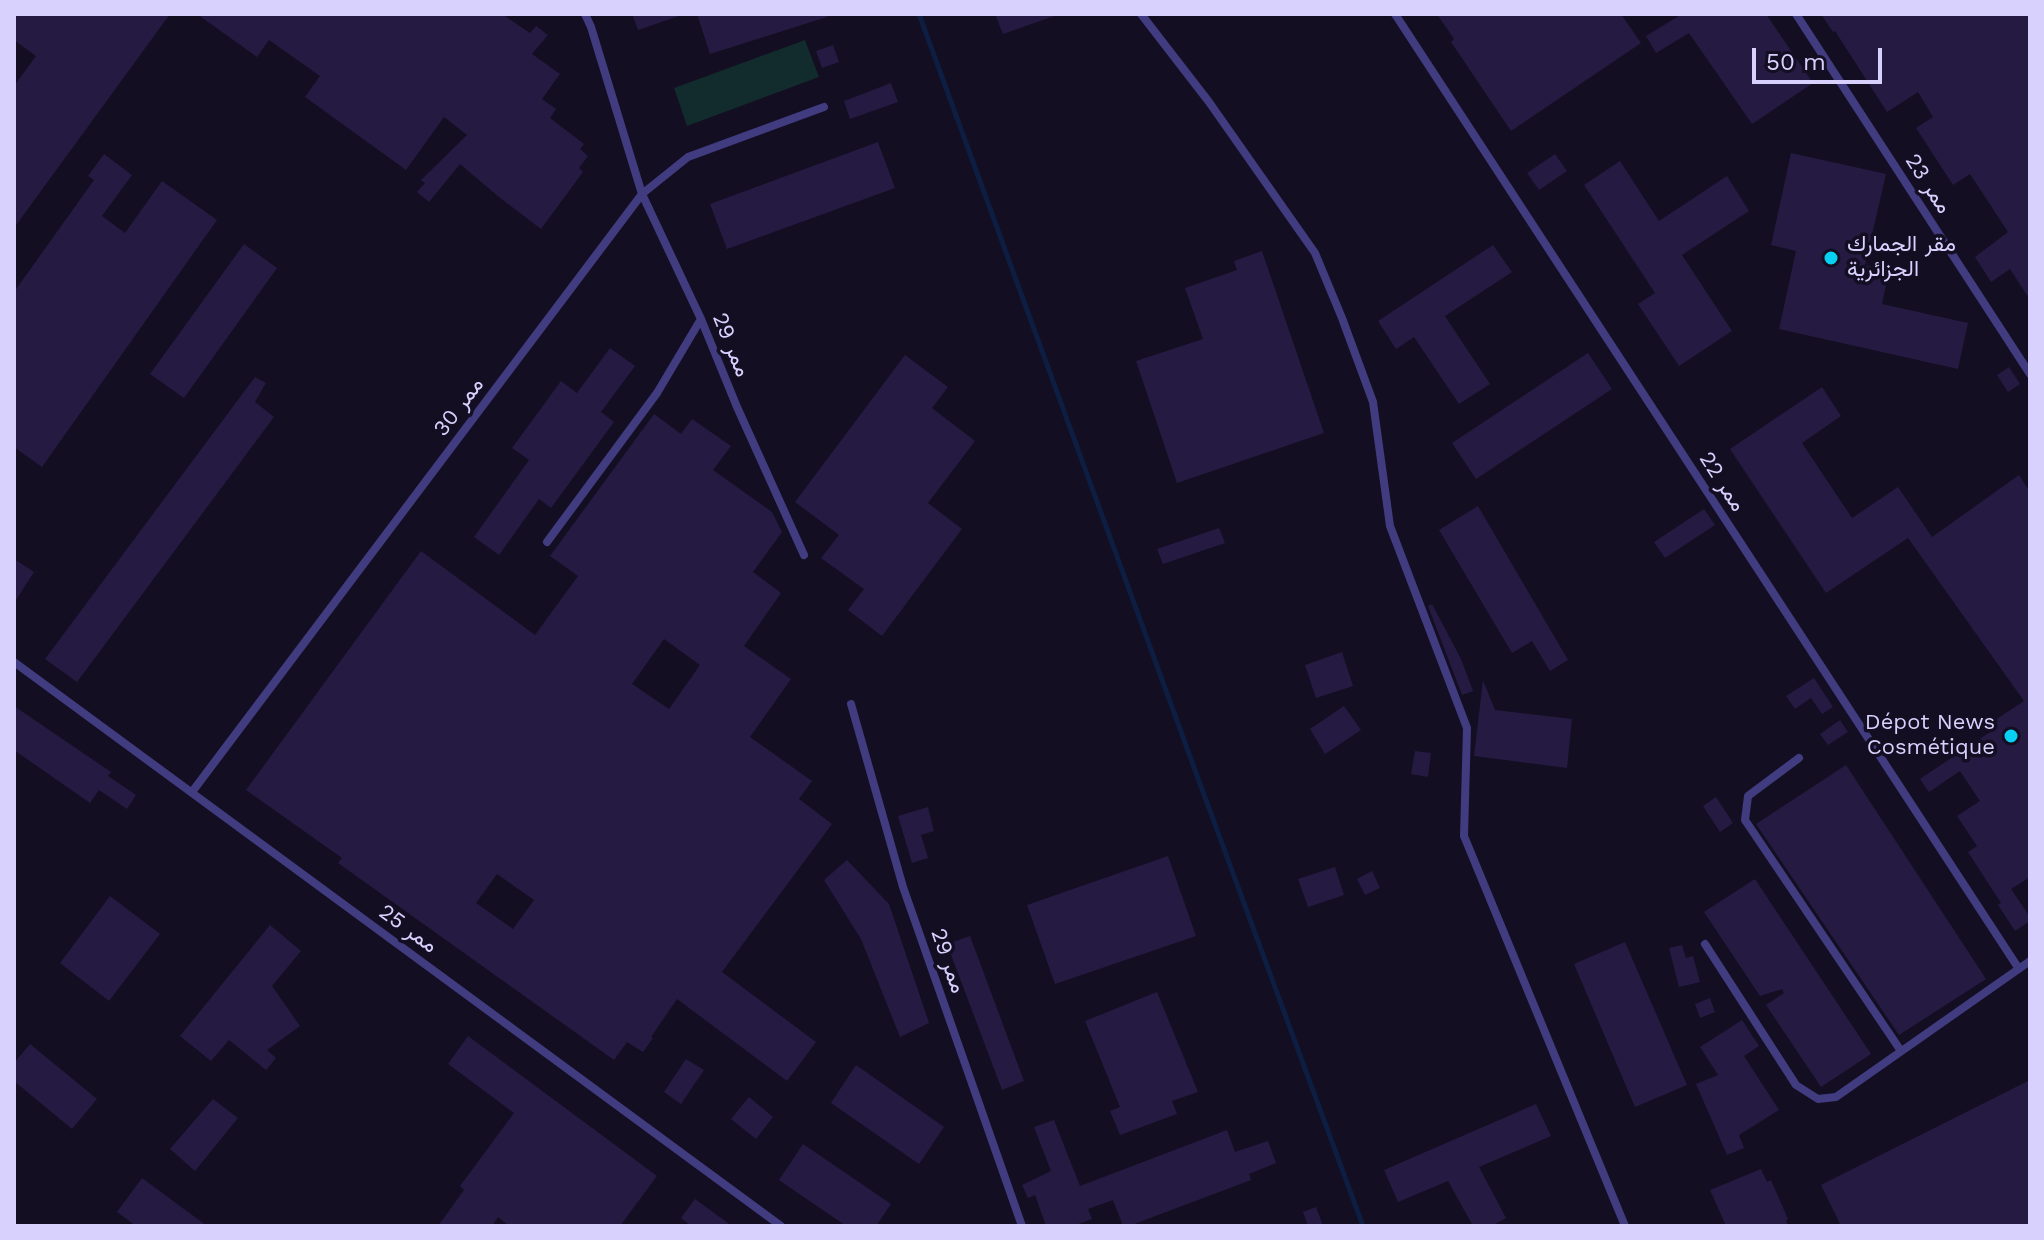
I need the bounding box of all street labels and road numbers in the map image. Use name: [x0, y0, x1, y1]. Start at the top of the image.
street label: ممر 23: [1899, 149, 1957, 219]
street label: ممر 29: [706, 309, 756, 381]
street label: ممر 30: [428, 372, 490, 442]
street label: ممر 22: [1693, 447, 1751, 517]
street label: ممر 25: [374, 899, 442, 959]
street label: ممر 29: [925, 925, 971, 997]

